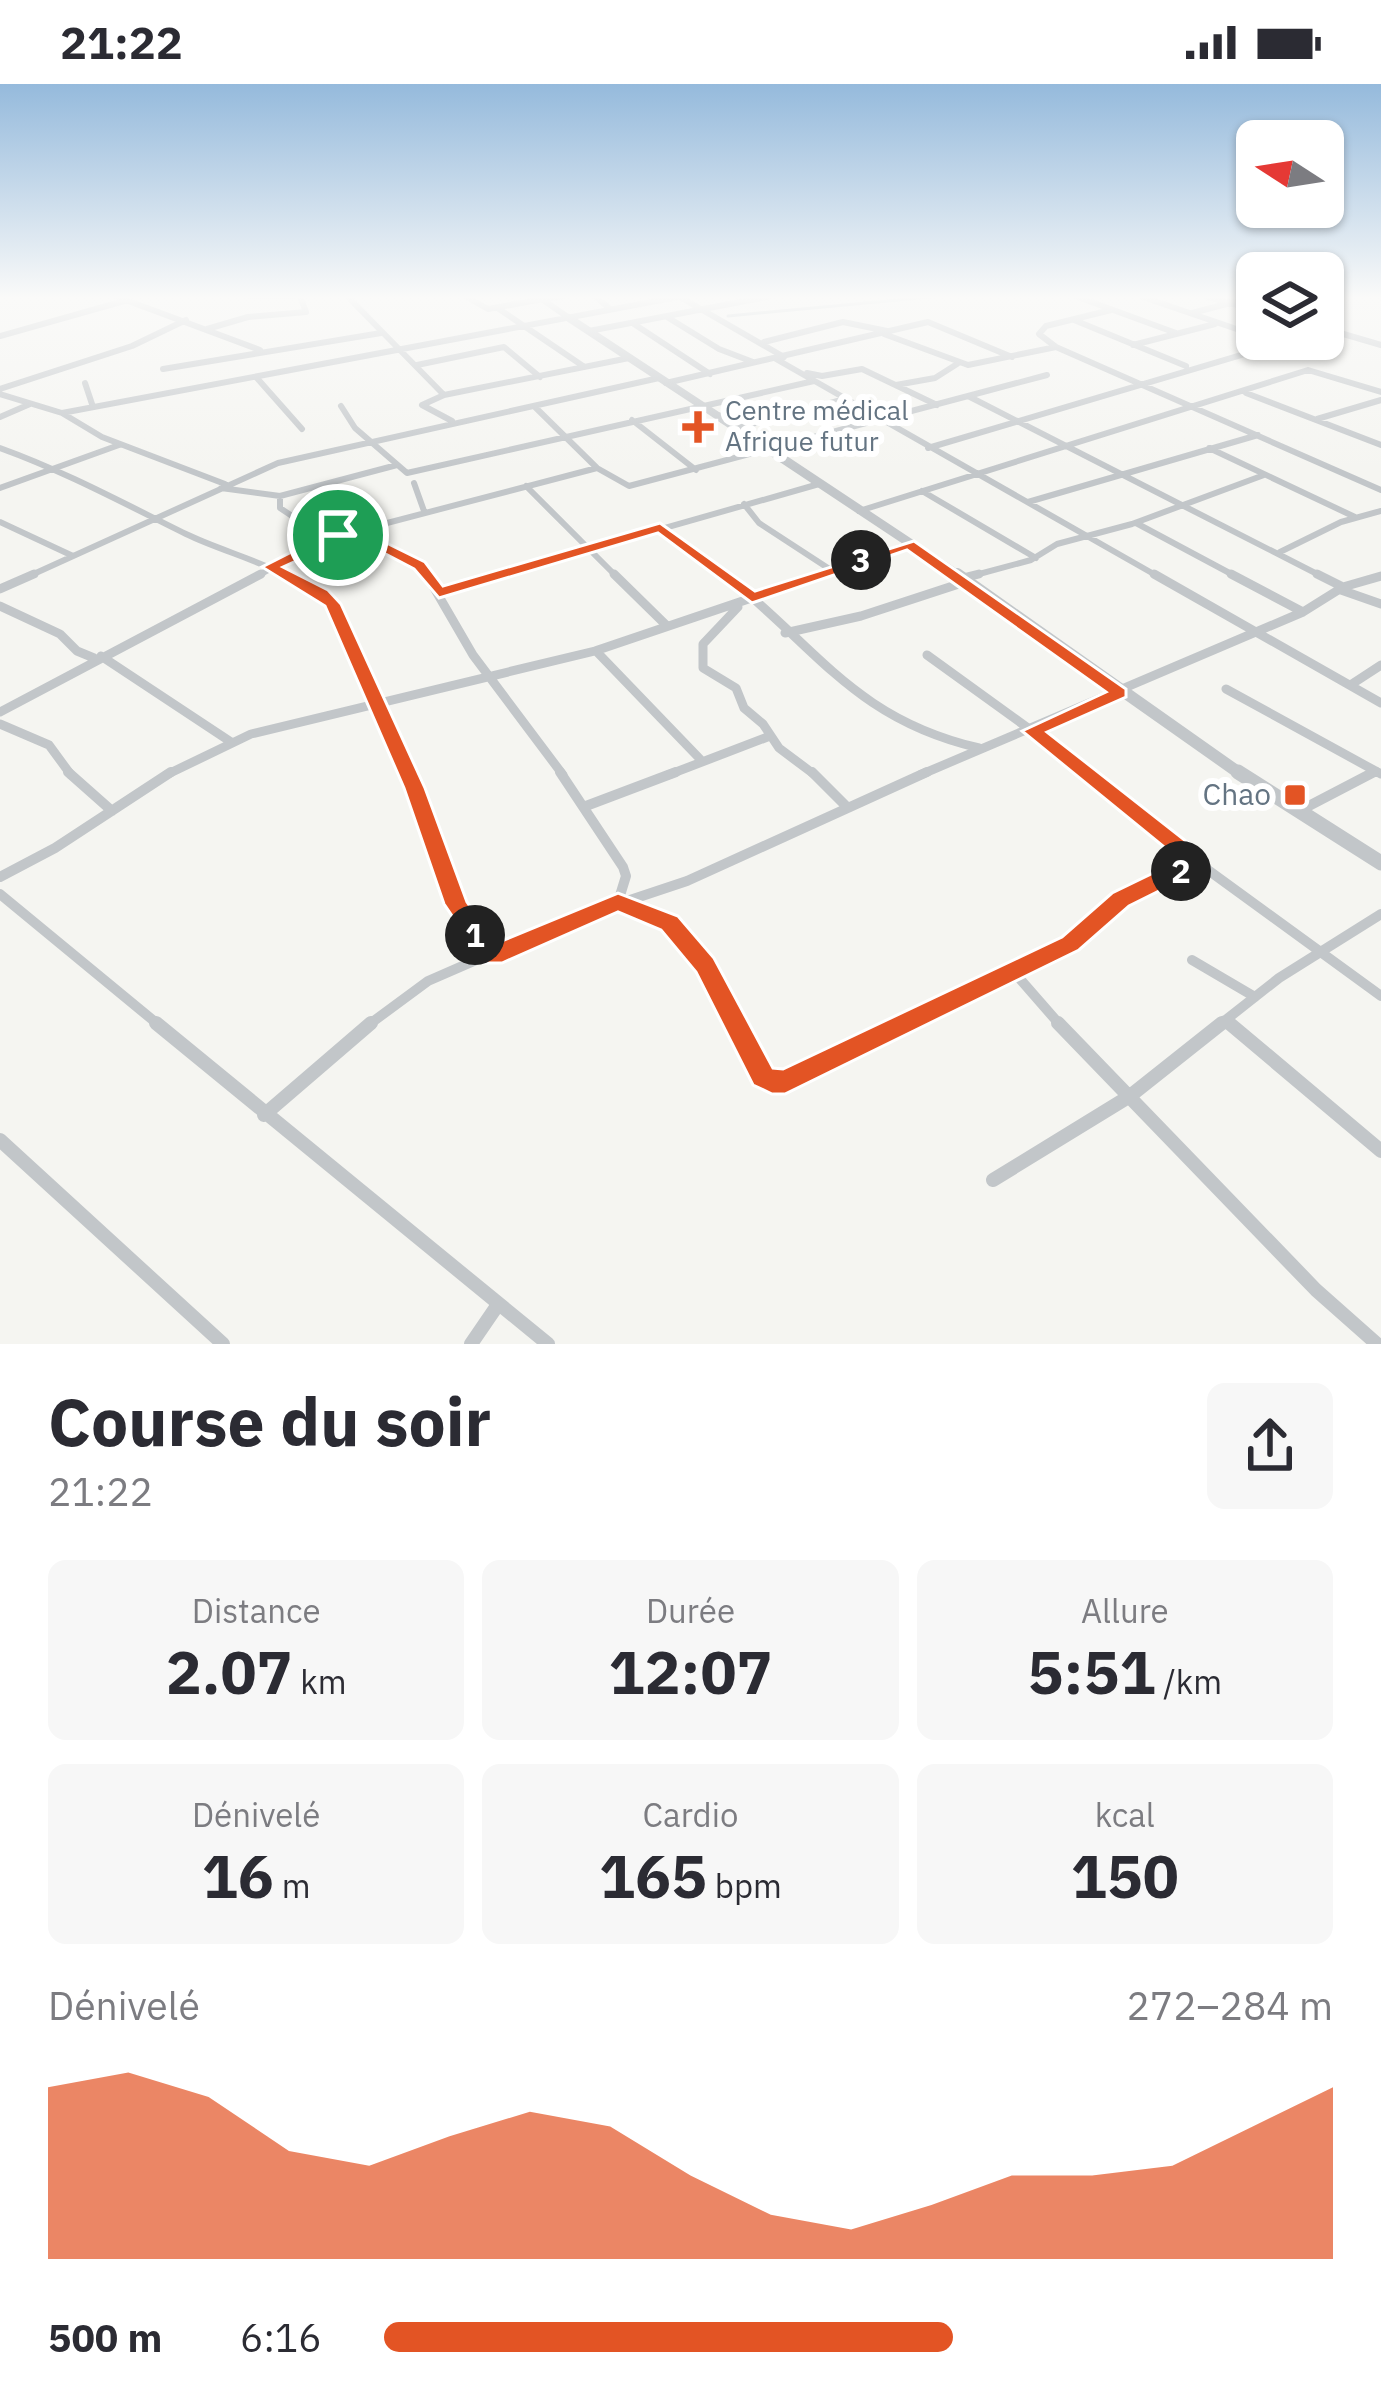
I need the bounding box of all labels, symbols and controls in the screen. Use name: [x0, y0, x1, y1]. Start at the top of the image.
text: 21:22: [60, 13, 183, 71]
north arrow: [1236, 120, 1344, 228]
map controls: [1236, 120, 1344, 360]
button: layers: [1236, 252, 1344, 360]
place label: Centre médical Afrique futur: [725, 392, 909, 458]
marker: Centre médical Afrique futur: [682, 411, 714, 443]
pin: [287, 484, 389, 586]
icon: arrive: [305, 502, 371, 568]
pin: 3: [831, 530, 891, 590]
text: 3: [851, 538, 871, 581]
place label: Chao: [1203, 774, 1271, 813]
marker: Chao: [1282, 782, 1308, 808]
pin: 2: [1151, 841, 1211, 901]
text: 2: [1171, 849, 1191, 892]
pin: 1: [445, 905, 505, 965]
text: 1: [465, 913, 485, 956]
text: Course du soir: [48, 1378, 491, 1464]
button: share: [1207, 1383, 1333, 1509]
text: 21:22: [48, 1466, 153, 1517]
text: Distance: [192, 1589, 321, 1632]
text: Durée: [646, 1589, 735, 1632]
text: Allure: [1081, 1589, 1169, 1632]
text: 2.07: [166, 1632, 292, 1711]
text: 12:07: [609, 1632, 772, 1711]
text: 5:51: [1028, 1632, 1155, 1711]
text: km: [292, 1660, 346, 1703]
text: /km: [1155, 1660, 1222, 1703]
text: Dénivelé: [192, 1793, 320, 1836]
text: Cardio: [643, 1793, 738, 1836]
text: kcal: [1095, 1793, 1155, 1836]
text: 16: [202, 1836, 274, 1915]
text: 165: [599, 1836, 707, 1915]
text: 150: [1071, 1836, 1179, 1915]
text: m: [274, 1864, 310, 1907]
text: bpm: [707, 1864, 782, 1907]
text: Dénivelé: [48, 1980, 200, 2031]
text: 272–284 m: [1126, 1980, 1333, 2031]
text: 500 m: [48, 2312, 162, 2363]
text: 6:16: [240, 2312, 322, 2363]

